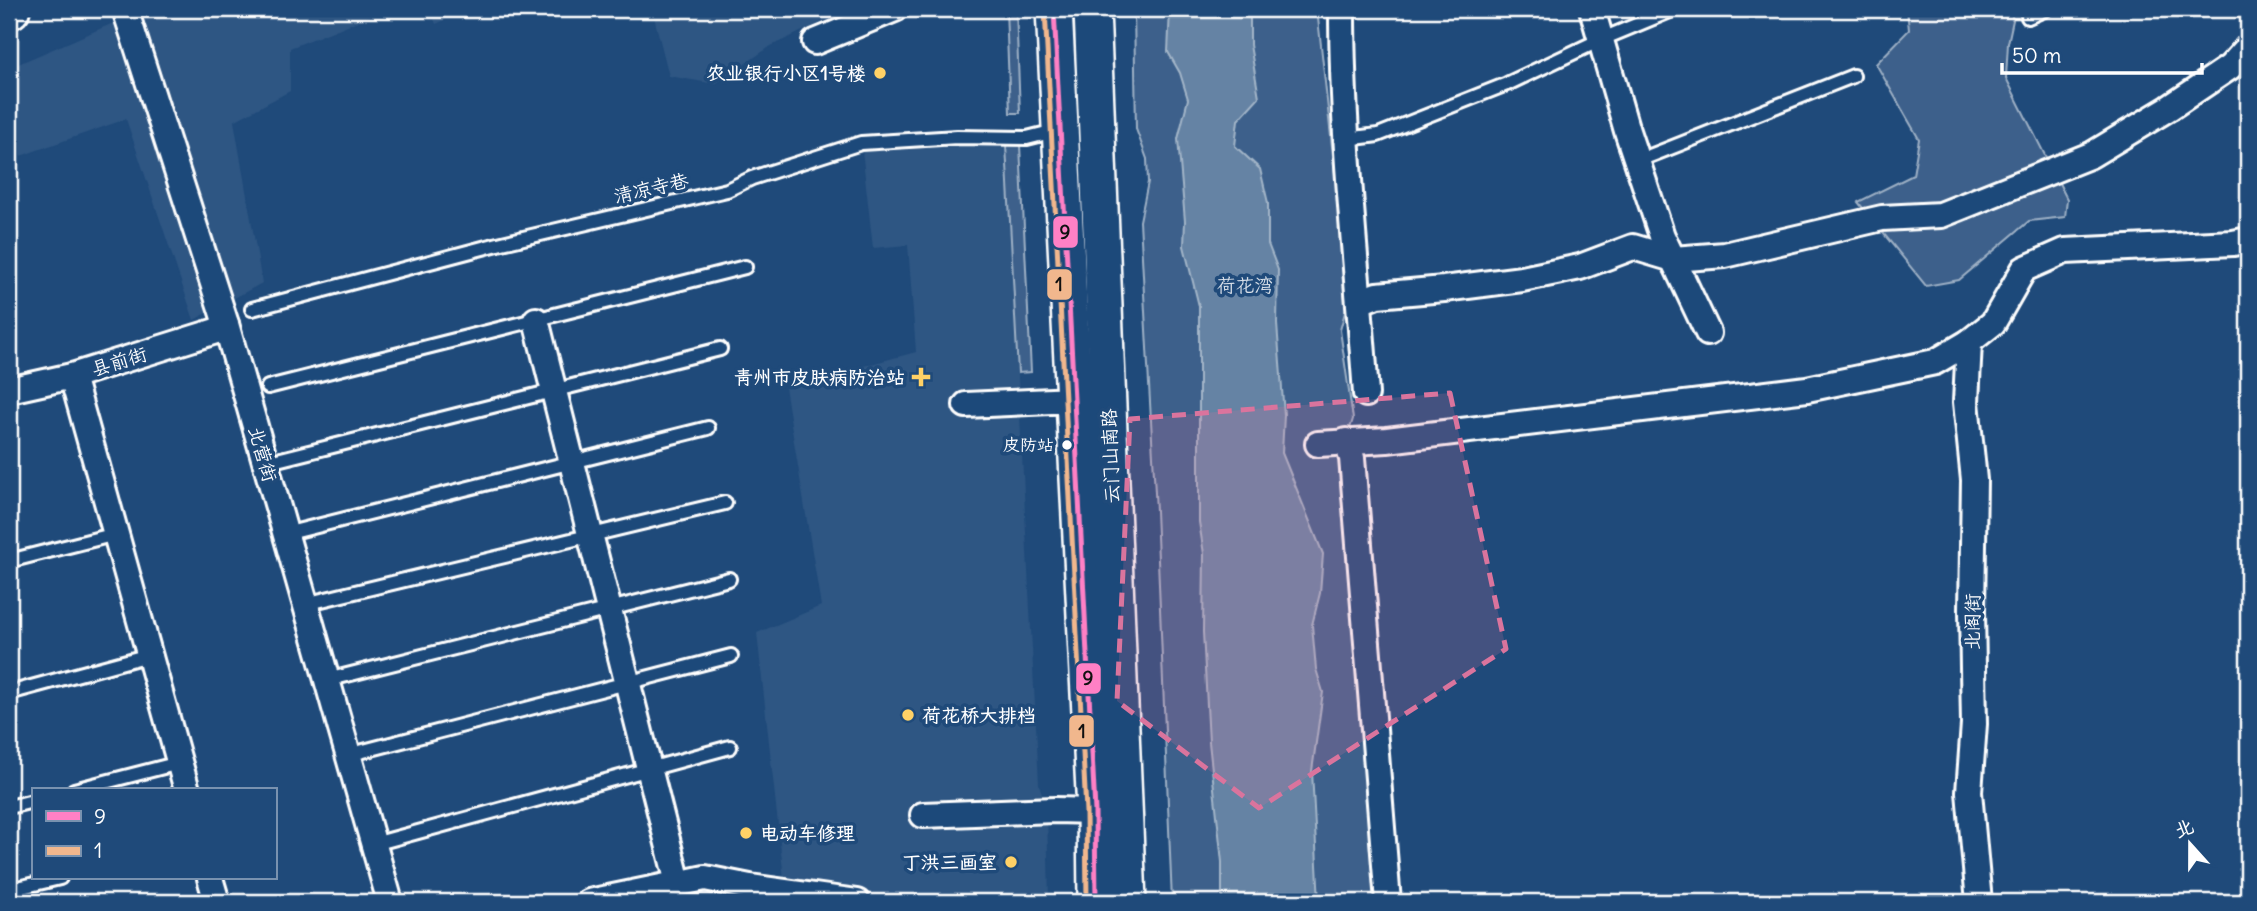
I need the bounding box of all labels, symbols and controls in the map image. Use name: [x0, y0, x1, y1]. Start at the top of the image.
scale bar: [2002, 32, 2201, 76]
text: 50 m: [2012, 42, 2061, 69]
place label: 农业银行小区1号楼: [706, 61, 866, 85]
marker: 农业银行小区1号楼: [872, 65, 888, 81]
street label: 清凉寺巷: [611, 168, 691, 208]
line badge: 9: [1052, 215, 1079, 249]
text: 9: [1060, 220, 1071, 244]
line badge: 1: [1046, 268, 1073, 301]
text: 1: [1055, 272, 1063, 296]
park label: 荷花湾: [1216, 273, 1274, 297]
street label: 县前街: [88, 341, 150, 381]
place label: 青州市皮肤病防治站: [734, 365, 905, 389]
marker: 青州市皮肤病防治站: [911, 367, 931, 387]
street label: 云门山南路: [1096, 408, 1124, 504]
street label: 北营街: [244, 423, 282, 485]
place label: 皮防站: [1003, 434, 1054, 456]
marker: 皮防站: [1060, 438, 1074, 452]
street label: 北阁街: [1960, 593, 1984, 651]
line badge: 9: [1075, 662, 1102, 695]
text: 9: [1083, 666, 1094, 690]
place label: 荷花桥大排档: [922, 703, 1036, 727]
marker: 荷花桥大排档: [900, 707, 916, 723]
line badge: 1: [1068, 714, 1095, 748]
text: 1: [1078, 719, 1086, 743]
legend: [32, 788, 276, 880]
text: 9: [94, 803, 106, 830]
north arrow: [2156, 810, 2226, 880]
text: 北: [2171, 814, 2197, 843]
place label: 电动车修理: [760, 821, 855, 845]
marker: 电动车修理: [738, 825, 754, 841]
text: 1: [94, 837, 102, 864]
place label: 丁洪三画室: [902, 850, 997, 874]
marker: 丁洪三画室: [1003, 854, 1019, 870]

